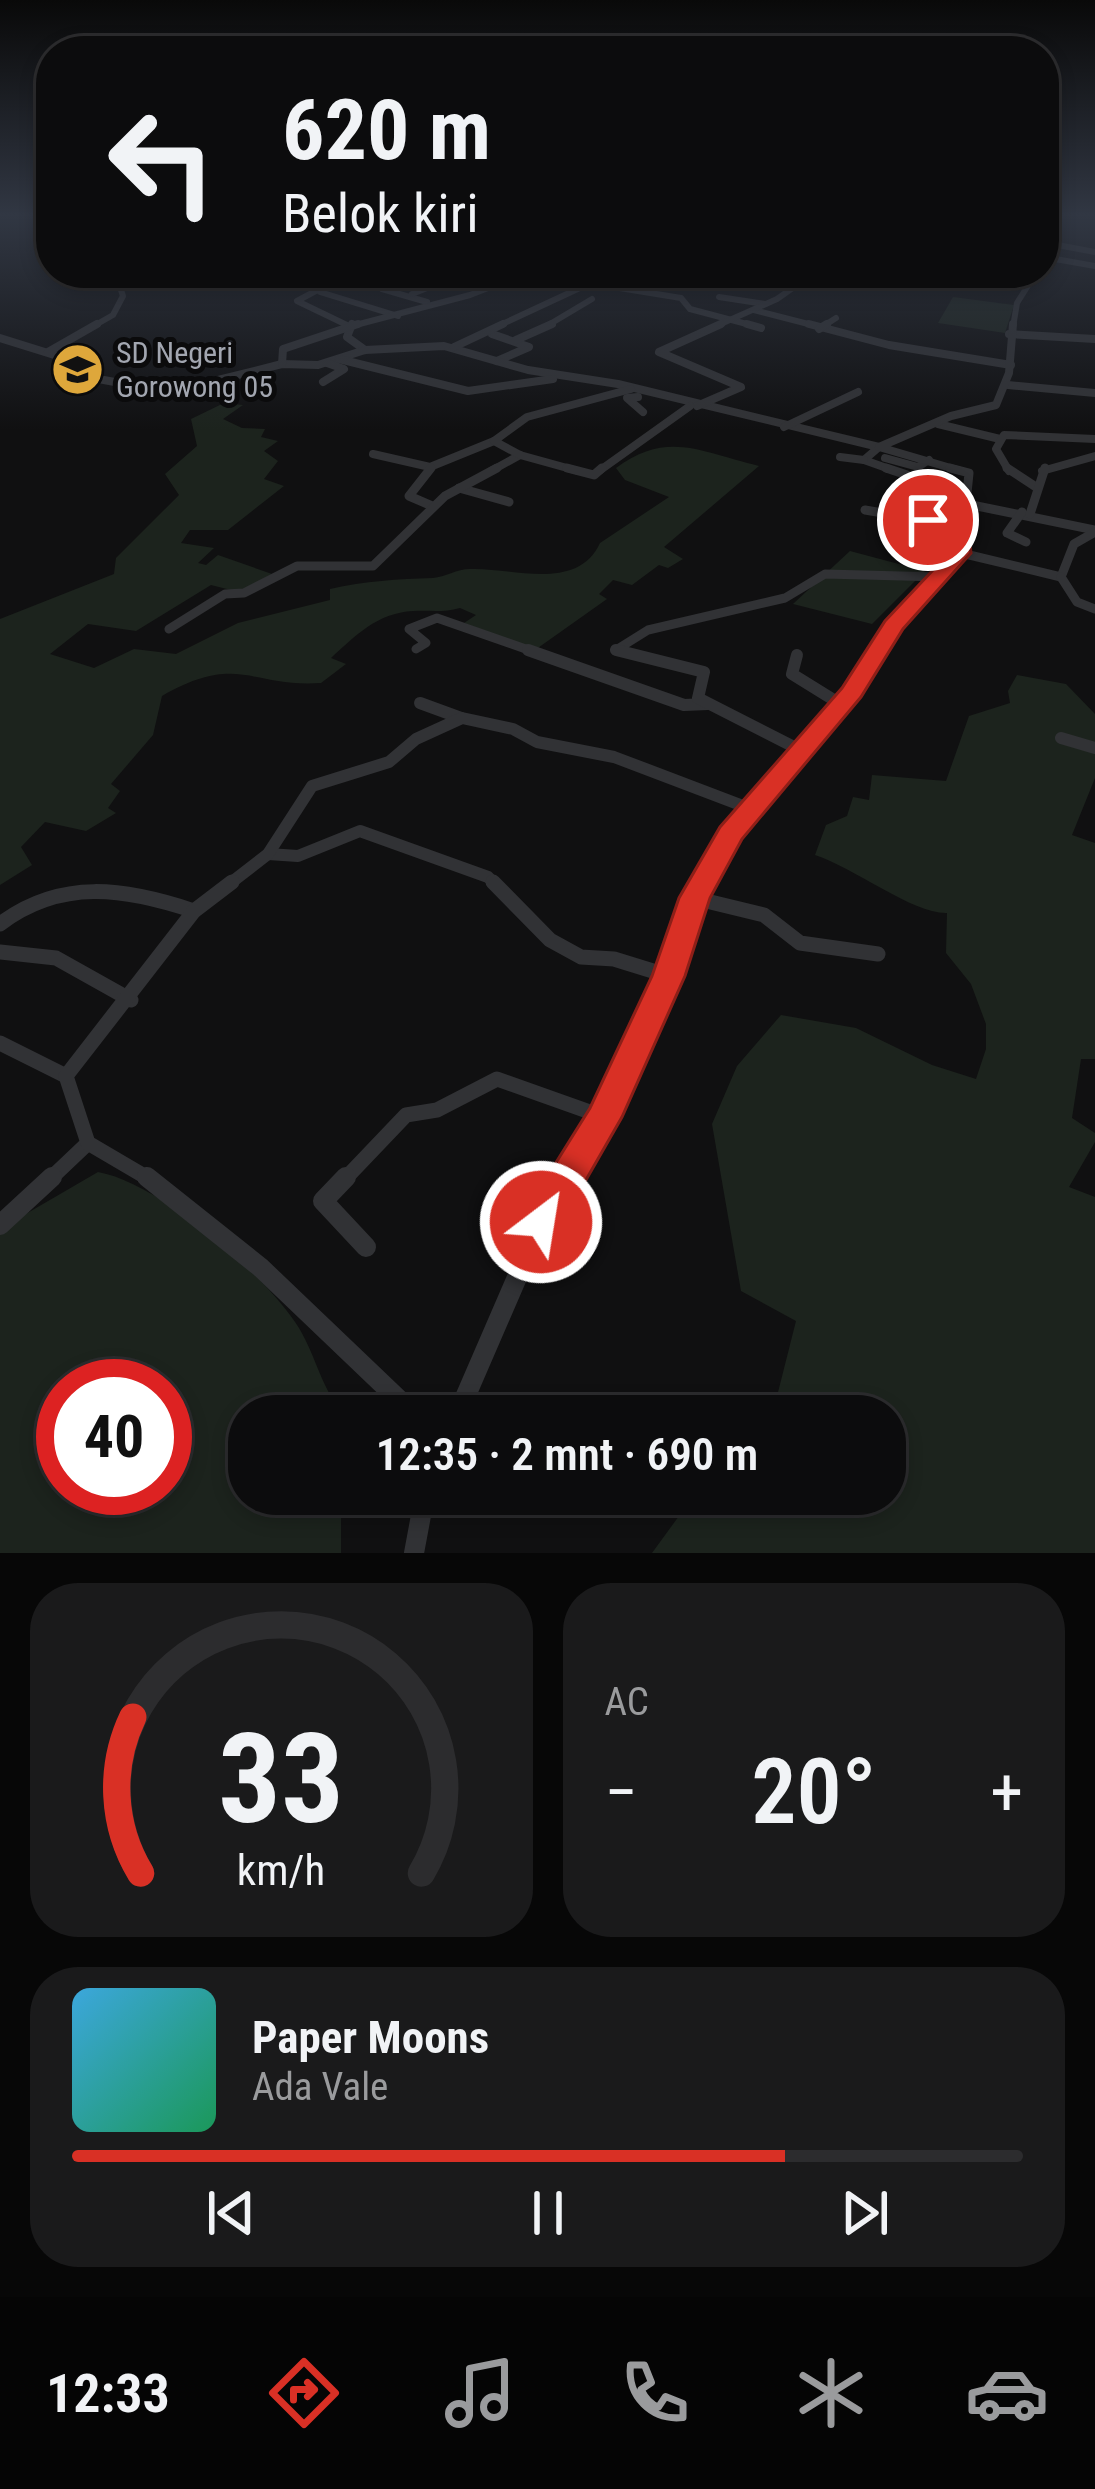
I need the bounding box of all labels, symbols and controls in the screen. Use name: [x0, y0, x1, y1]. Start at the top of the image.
text: 620 m: [282, 81, 491, 180]
icon: left: [84, 84, 240, 240]
text: Belok kiri: [282, 182, 479, 245]
place label: SD Negeri Gorowong 05: [116, 335, 273, 404]
school or university icon: SD Negeri Gorowong 05: [49, 341, 105, 397]
pin: [877, 469, 979, 571]
icon: arrive: [895, 487, 961, 553]
position arrow: [478, 1159, 604, 1285]
speed limit sign: 40: [36, 1359, 192, 1515]
text: 12:35 · 2 mnt · 690 m: [376, 1428, 758, 1481]
text: AC: [605, 1679, 649, 1725]
text: 33: [218, 1706, 344, 1852]
text: 20°: [751, 1740, 876, 1845]
text: −: [605, 1754, 638, 1831]
text: +: [990, 1754, 1023, 1831]
text: km/h: [237, 1845, 325, 1895]
text: Paper Moons: [252, 2011, 489, 2064]
text: Ada Vale: [252, 2064, 388, 2110]
icon: previous: [198, 2180, 264, 2246]
icon: pause: [515, 2180, 581, 2246]
icon: next: [832, 2180, 898, 2246]
icon: directions: [262, 2351, 346, 2435]
icon: music: [438, 2351, 522, 2435]
icon: phone: [613, 2351, 697, 2435]
icon: climate: [789, 2351, 873, 2435]
icon: car: [965, 2351, 1049, 2435]
text: 12:33: [46, 2362, 170, 2425]

